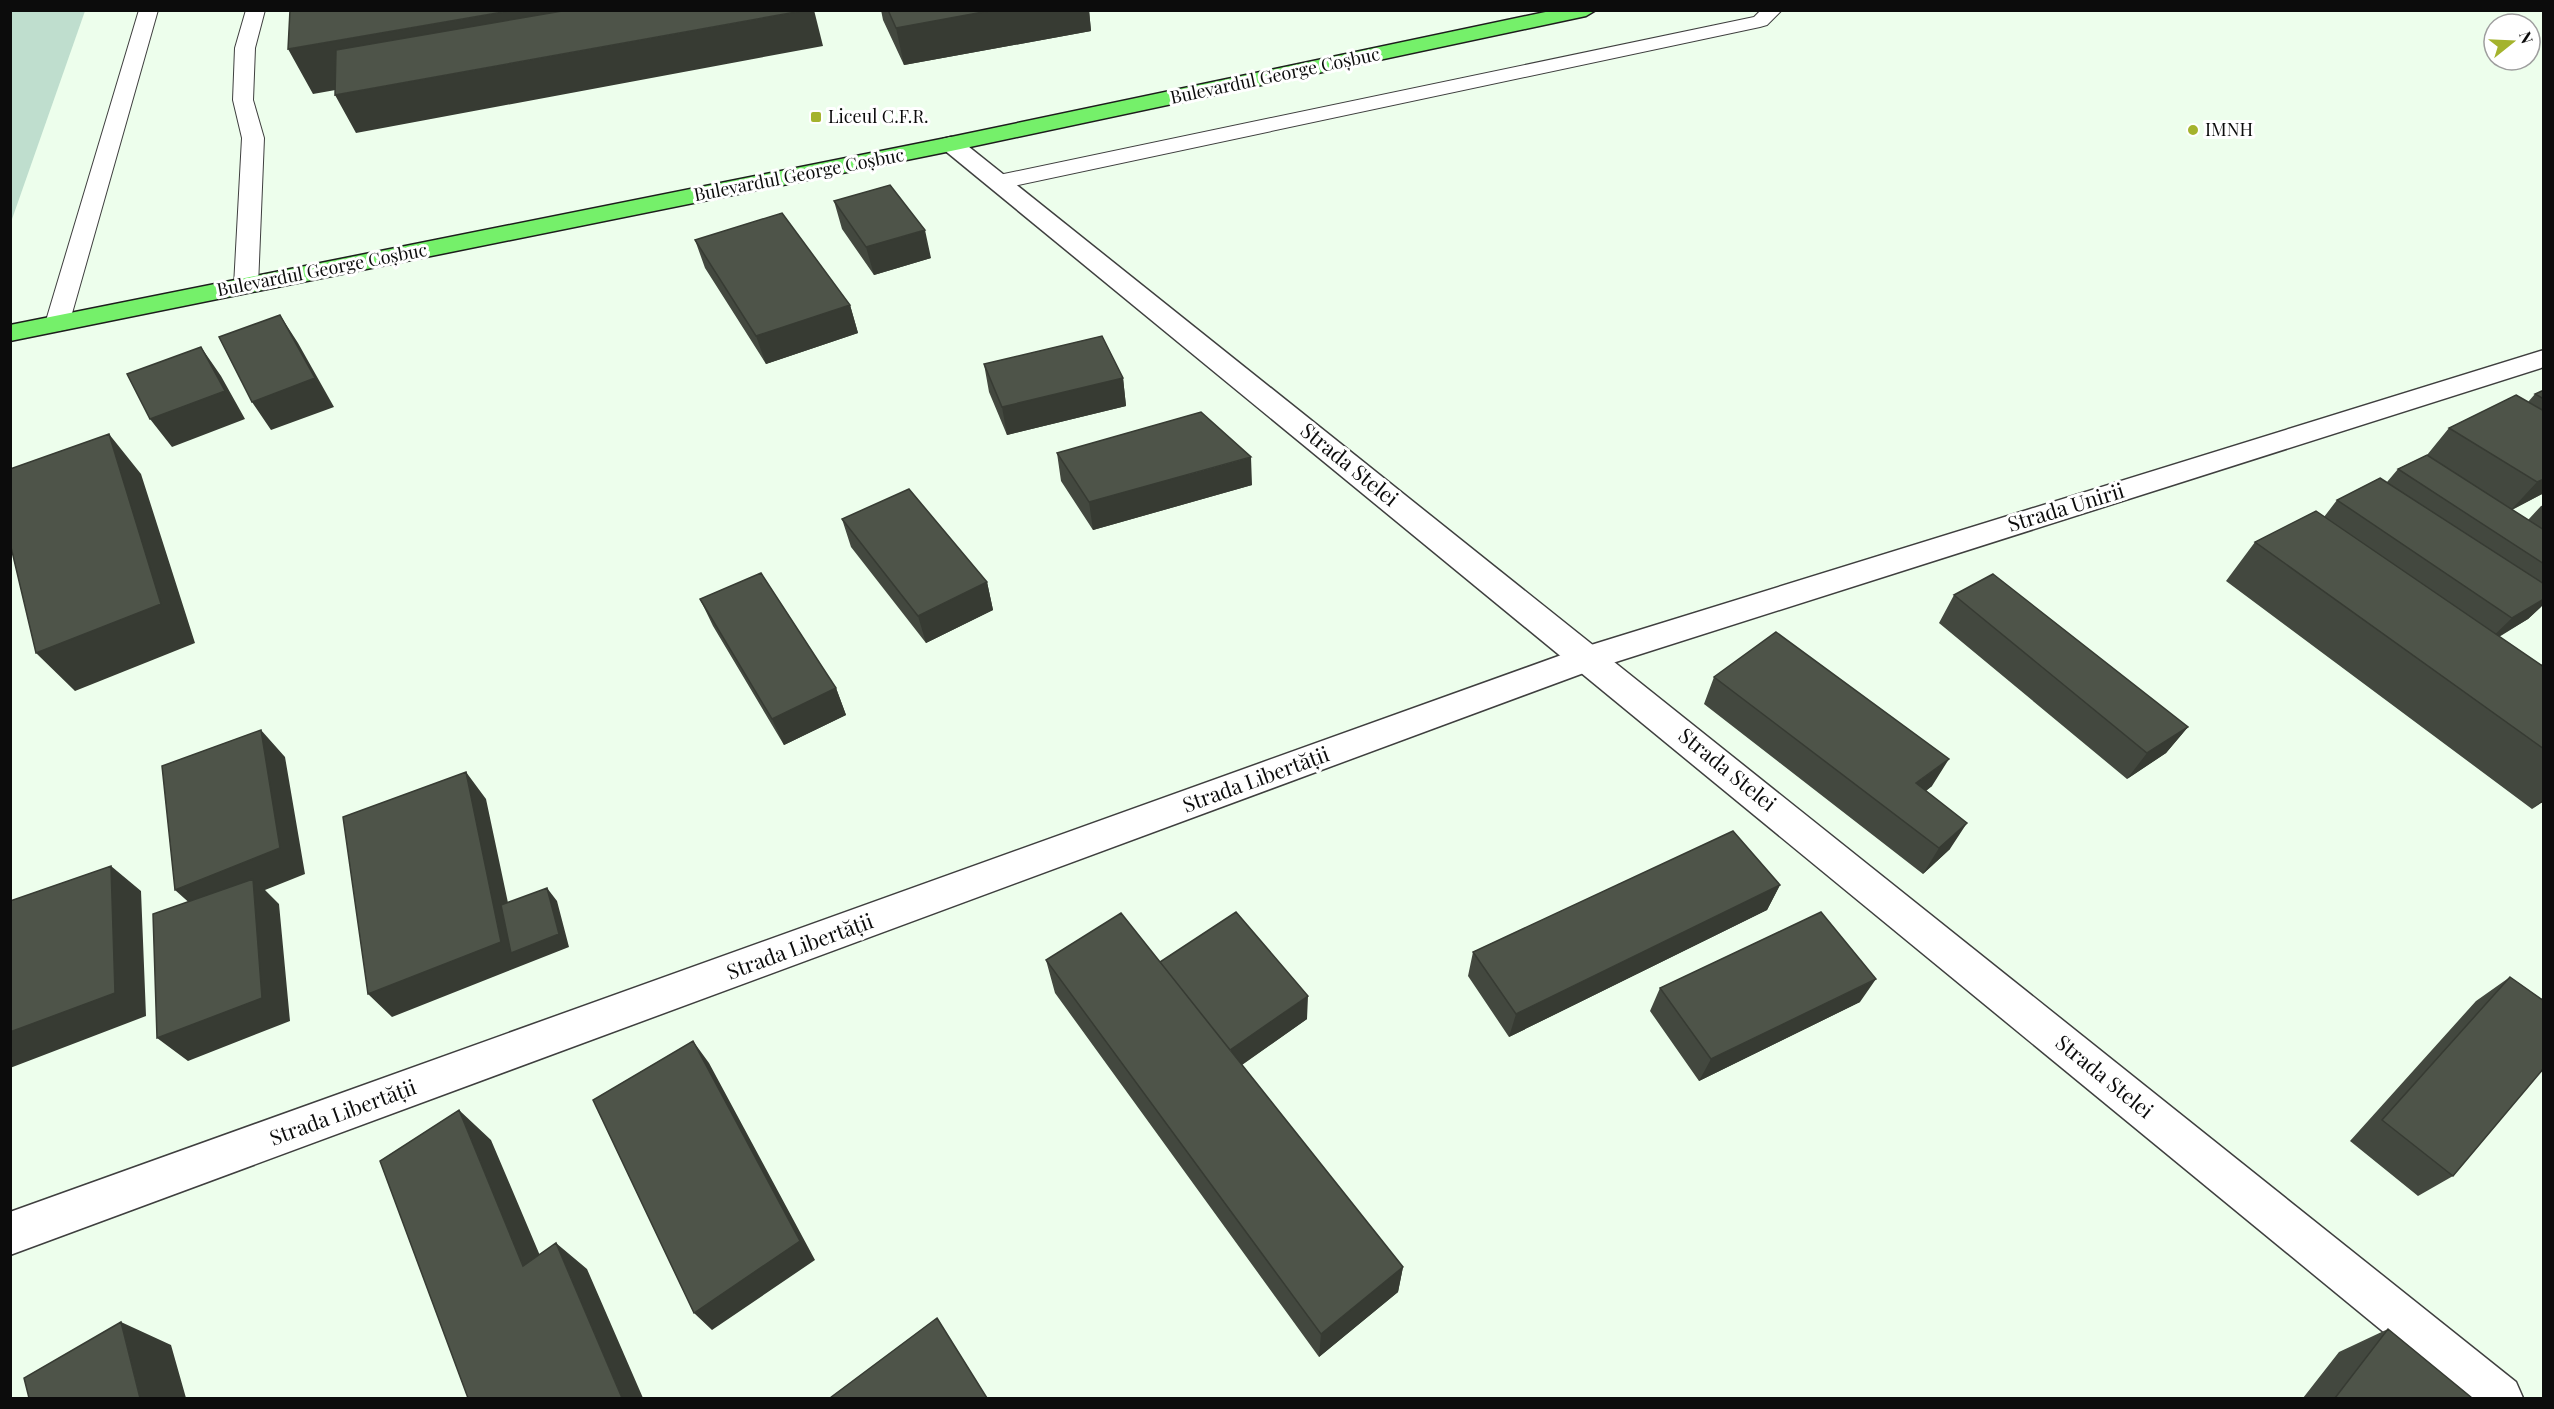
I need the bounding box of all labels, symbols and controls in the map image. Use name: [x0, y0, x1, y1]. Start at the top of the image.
north arrow: [2482, 12, 2542, 72]
text: N: [2515, 28, 2539, 46]
street label: Bulevardul George Coșbuc: [1168, 41, 1382, 109]
place label: Liceul C.F.R.: [828, 104, 929, 128]
marker: Liceul C.F.R.: [809, 110, 823, 124]
place label: IMNH: [2205, 117, 2253, 141]
marker: IMNH: [2186, 123, 2200, 137]
street label: Bulevardul George Coșbuc: [692, 142, 906, 206]
street label: Bulevardul George Coșbuc: [215, 237, 429, 301]
street label: Strada Stelei: [1296, 415, 1405, 512]
street label: Strada Unirii: [2004, 475, 2127, 537]
street label: Strada Stelei: [1674, 720, 1783, 817]
street label: Strada Libertății: [1178, 739, 1333, 819]
street label: Strada Libertății: [722, 906, 877, 986]
street label: Strada Stelei: [2051, 1027, 2160, 1124]
street label: Strada Libertății: [265, 1072, 420, 1152]

